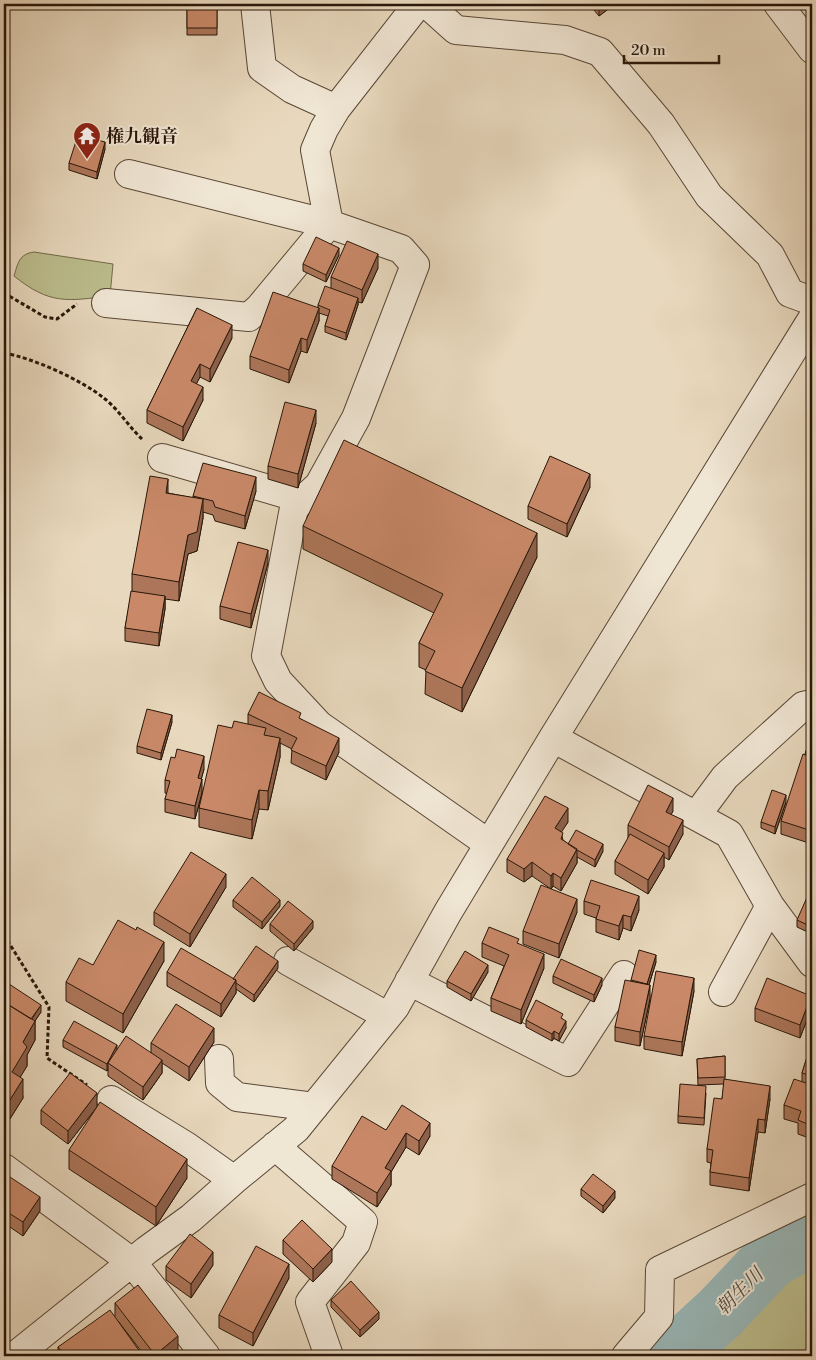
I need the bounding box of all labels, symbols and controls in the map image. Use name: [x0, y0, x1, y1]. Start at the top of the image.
scale bar: [624, 32, 718, 64]
text: 20 m: [631, 41, 666, 60]
temple icon: 権九観音: [72, 121, 102, 160]
place label: 権九観音: [106, 125, 178, 148]
water label: 朝生川: [711, 1262, 770, 1320]

